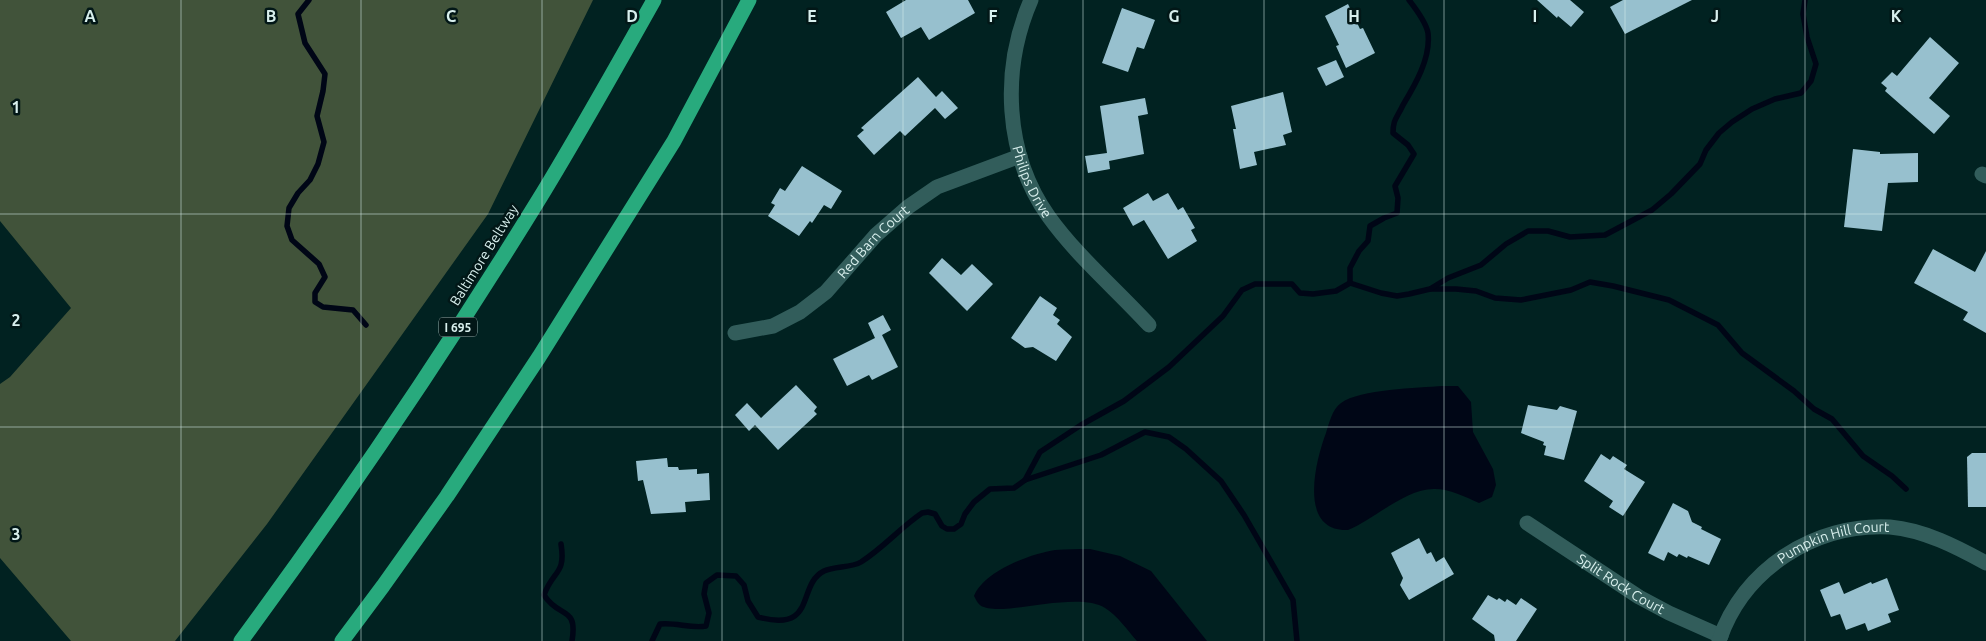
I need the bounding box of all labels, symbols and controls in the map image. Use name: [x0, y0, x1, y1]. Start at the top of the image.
text: A: [84, 7, 96, 25]
text: B: [266, 7, 276, 25]
text: C: [446, 7, 456, 25]
text: D: [626, 7, 638, 25]
text: E: [807, 7, 817, 25]
text: F: [989, 7, 998, 25]
text: G: [1168, 7, 1180, 25]
text: H: [1348, 7, 1360, 25]
text: I: [1533, 7, 1537, 25]
text: J: [1711, 7, 1719, 25]
text: K: [1891, 7, 1902, 25]
text: 1: [11, 98, 21, 116]
street label: Philips Drive: [1009, 144, 1055, 221]
street label: Baltimore Beltway: [447, 201, 522, 308]
street label: Red Barn Court: [834, 201, 913, 281]
text: 2: [11, 311, 21, 329]
road number: I 695: [439, 318, 477, 337]
street label: Pumpkin Hill Court: [1774, 519, 1890, 567]
text: 3: [11, 525, 21, 543]
street label: Split Rock Court: [1574, 550, 1668, 618]

